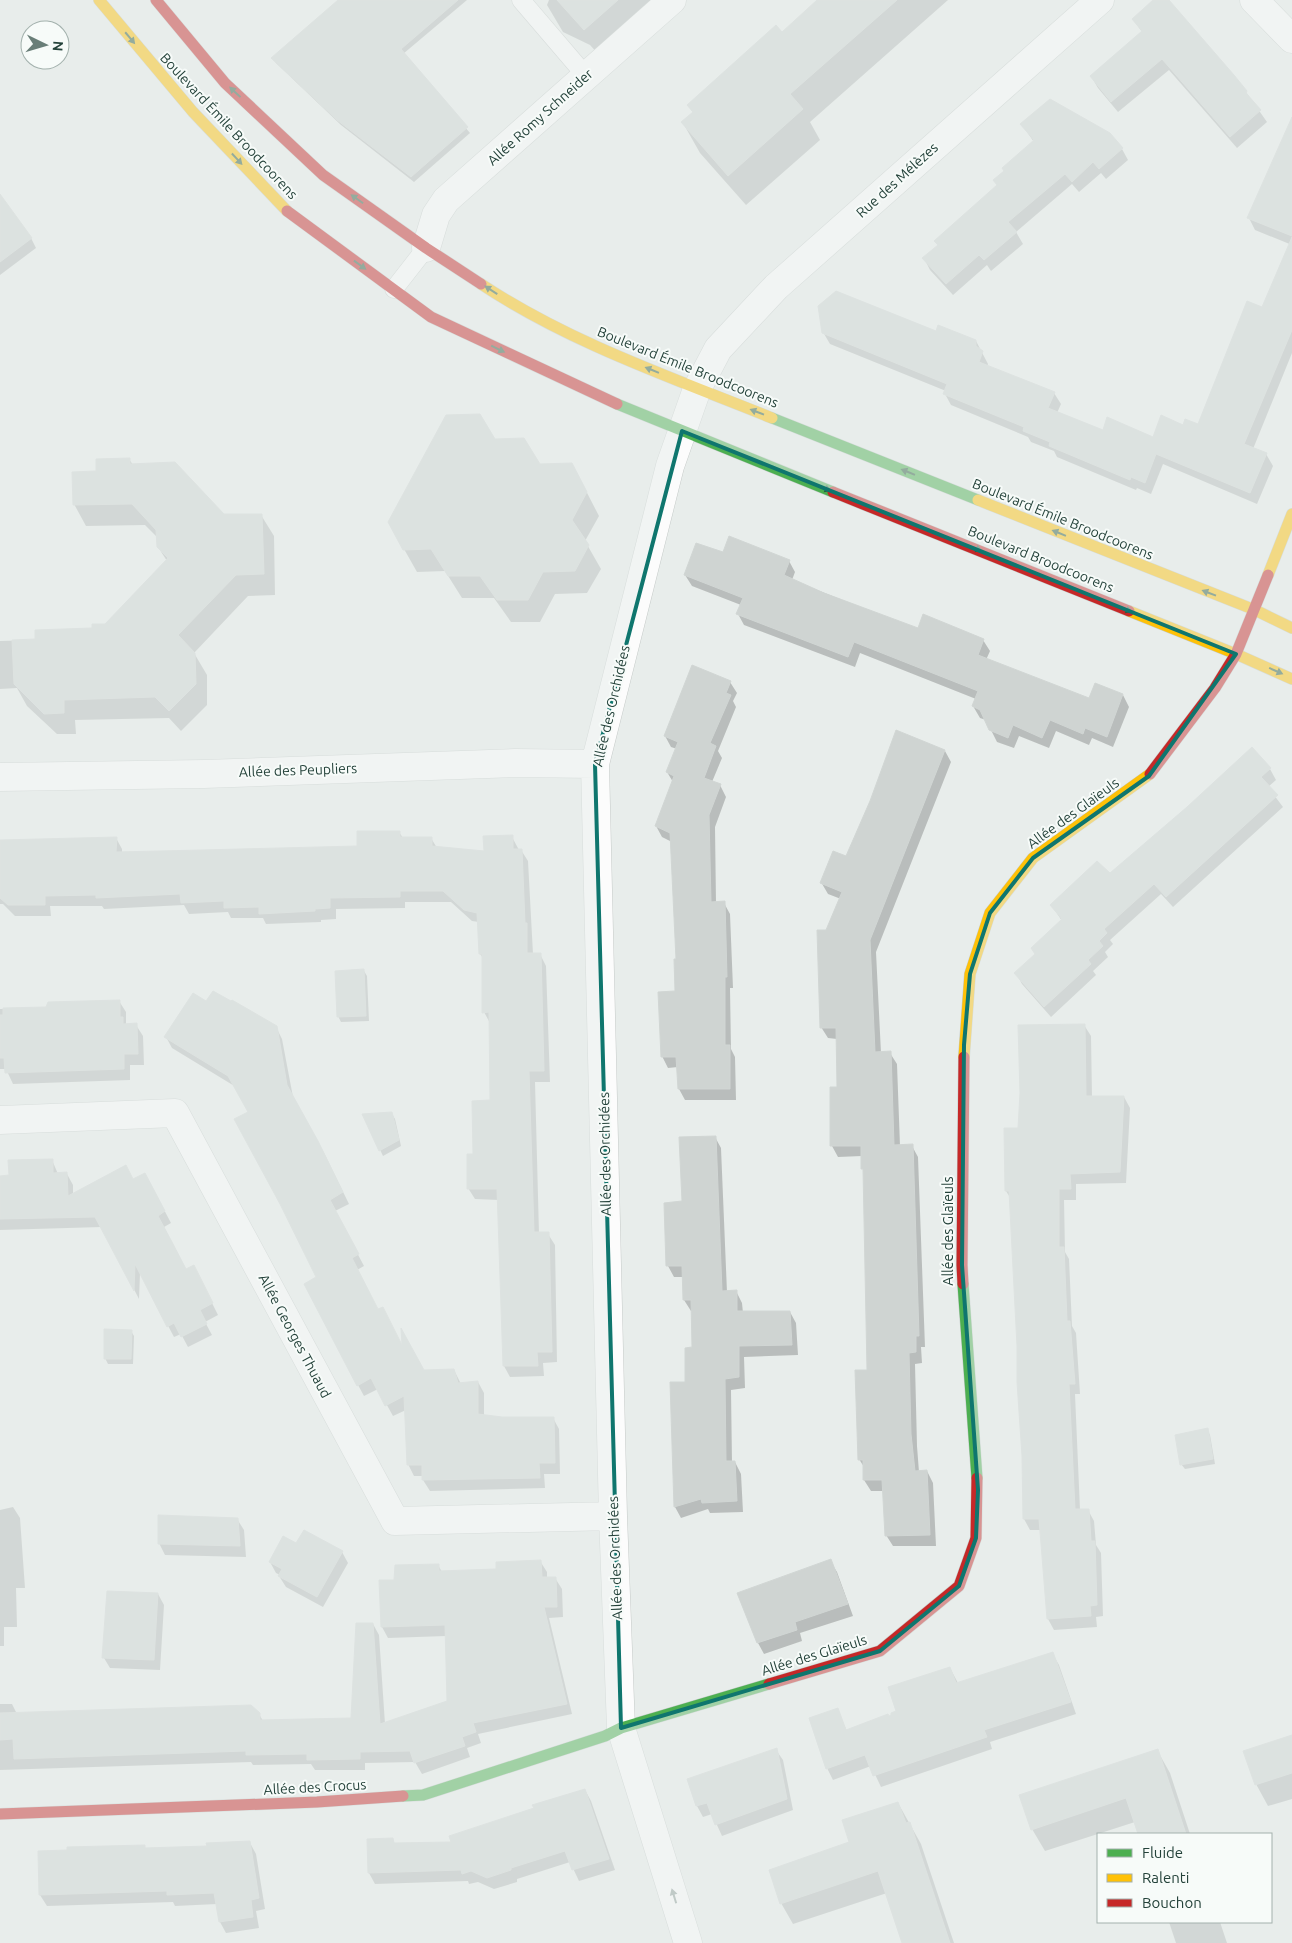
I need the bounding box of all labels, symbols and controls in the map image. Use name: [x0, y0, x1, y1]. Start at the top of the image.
north arrow: [20, 20, 70, 70]
one-way arrow: [124, 31, 135, 44]
text: N: [50, 40, 66, 52]
street label: Boulevard Émile Broodcoorens: [157, 49, 302, 202]
street label: Allée Romy Schneider: [484, 65, 596, 169]
one-way arrow: [229, 86, 241, 98]
street label: Rue des Mélèzes: [853, 139, 941, 221]
one-way arrow: [231, 153, 243, 165]
one-way arrow: [350, 194, 363, 204]
one-way arrow: [353, 259, 366, 270]
one-way arrow: [484, 285, 498, 295]
street label: Boulevard Émile Broodcoorens: [595, 322, 781, 411]
one-way arrow: [491, 345, 505, 353]
one-way arrow: [644, 366, 659, 374]
one-way arrow: [749, 408, 764, 416]
one-way arrow: [900, 468, 915, 476]
street label: Boulevard Émile Broodcoorens: [970, 474, 1156, 563]
one-way arrow: [817, 484, 831, 492]
street label: Boulevard Broodcoorens: [966, 522, 1116, 596]
one-way arrow: [1051, 529, 1066, 536]
one-way arrow: [968, 545, 982, 553]
one-way arrow: [1202, 589, 1217, 596]
one-way arrow: [1118, 606, 1133, 614]
street label: Allée des Orchidées: [589, 644, 633, 768]
one-way arrow: [1269, 668, 1283, 676]
street label: Allée des Peupliers: [239, 760, 357, 780]
street label: Allée des Glaïeuls: [1024, 774, 1122, 852]
street label: Allée des Orchidées: [596, 1092, 614, 1216]
street label: Allée des Glaïeuls: [940, 1176, 956, 1286]
street label: Allée Georges Thuaud: [256, 1271, 334, 1401]
street label: Allée des Orchidées: [605, 1496, 625, 1620]
street label: Allée des Glaïeuls: [759, 1631, 869, 1679]
street label: Allée des Crocus: [263, 1776, 367, 1798]
legend: [1097, 1833, 1272, 1923]
text: Fluide: [1142, 1844, 1183, 1861]
text: Ralenti: [1142, 1869, 1189, 1886]
one-way arrow: [669, 1889, 677, 1904]
text: Bouchon: [1142, 1894, 1202, 1911]

